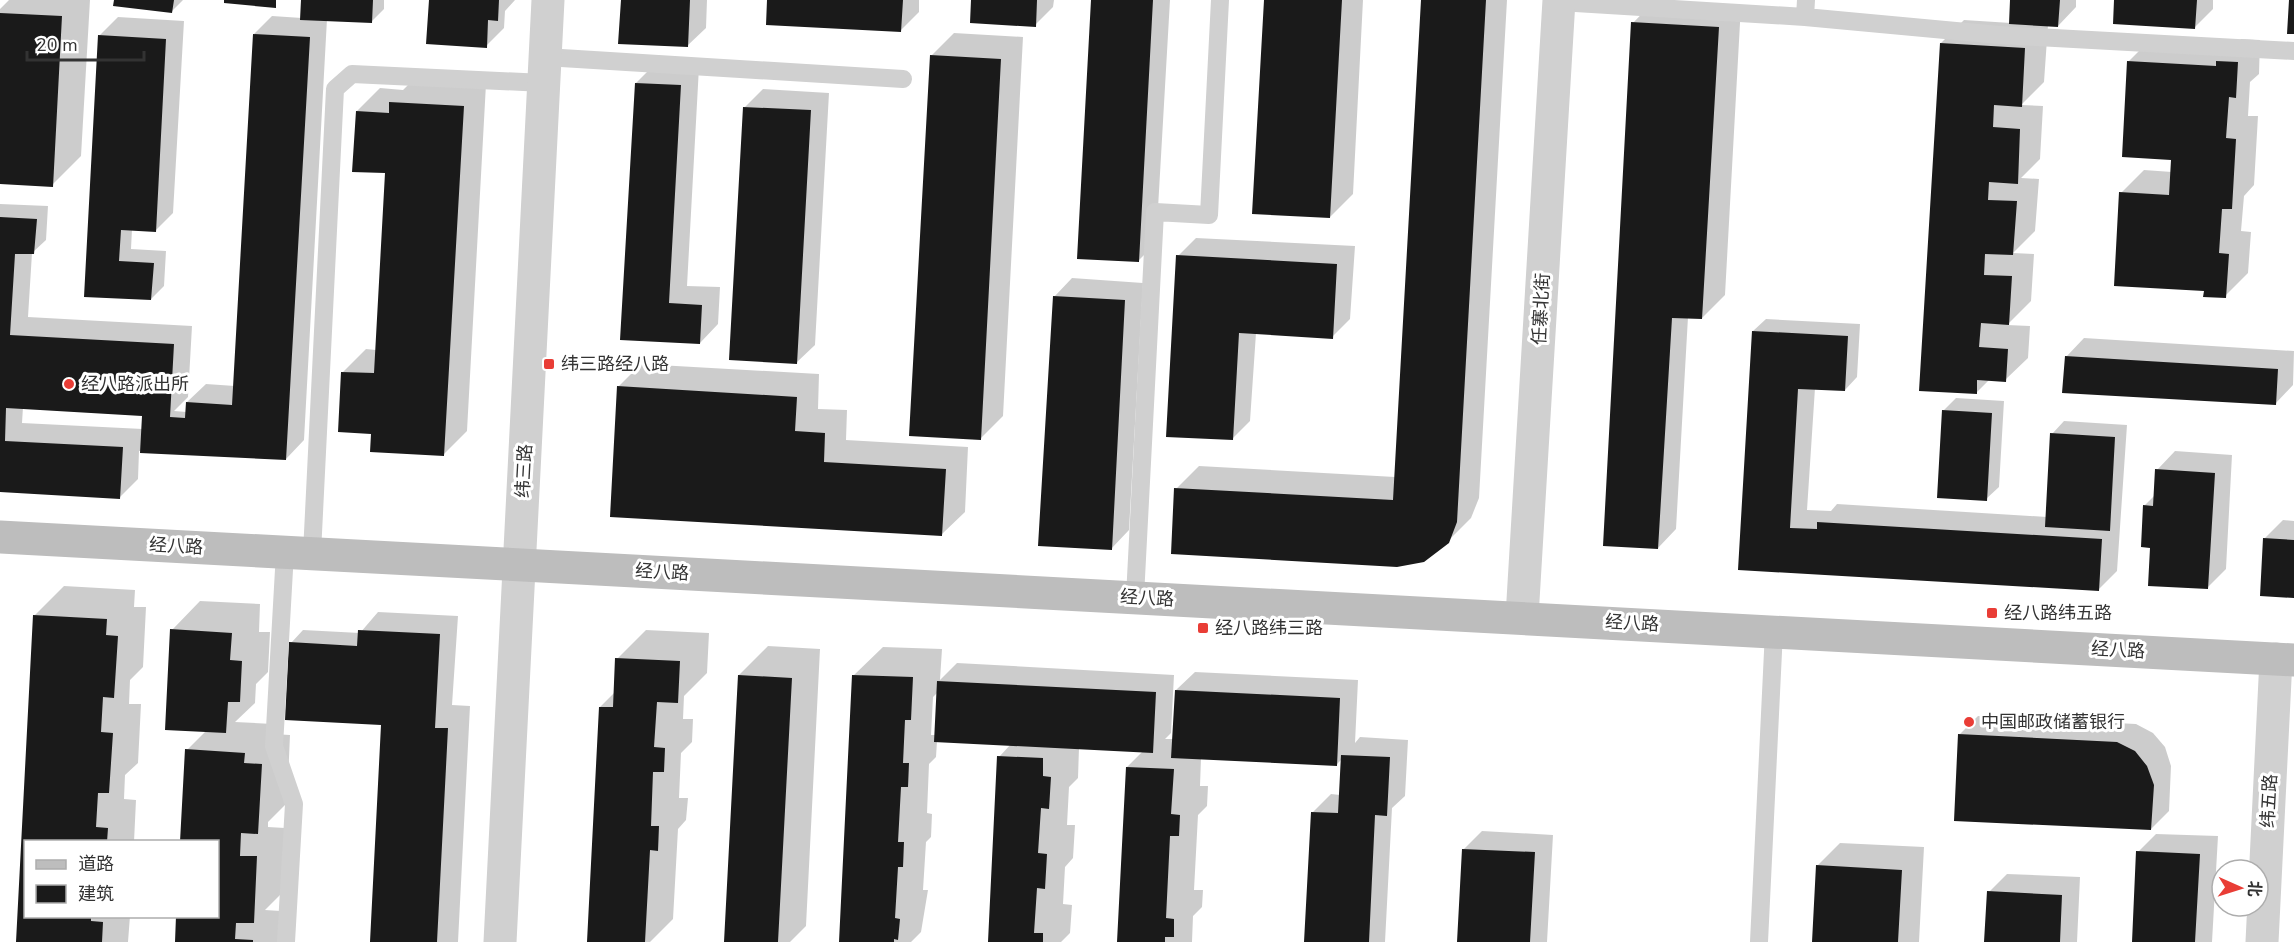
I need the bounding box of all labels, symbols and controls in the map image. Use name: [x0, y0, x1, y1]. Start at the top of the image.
scale bar: [27, 24, 144, 62]
text: 20 m: [36, 33, 78, 57]
street label: 任寨北街: [1527, 272, 1555, 346]
place label: 纬三路经八路: [561, 352, 669, 376]
marker: 纬三路经八路: [542, 357, 556, 371]
place label: 经八路派出所: [81, 372, 189, 396]
marker: 经八路派出所: [62, 377, 76, 391]
street label: 纬三路: [511, 443, 537, 499]
street label: 经八路: [148, 533, 204, 559]
street label: 经八路: [634, 559, 690, 585]
street label: 经八路: [1119, 585, 1175, 611]
place label: 经八路纬五路: [2004, 601, 2112, 625]
marker: 经八路纬五路: [1985, 606, 1999, 620]
street label: 经八路: [1604, 610, 1660, 636]
place label: 经八路纬三路: [1215, 616, 1323, 640]
marker: 经八路纬三路: [1196, 621, 1210, 635]
street label: 经八路: [2090, 637, 2146, 663]
place label: 中国邮政储蓄银行: [1981, 710, 2125, 734]
marker: 中国邮政储蓄银行: [1962, 715, 1976, 729]
street label: 纬五路: [2256, 773, 2282, 829]
legend: [24, 840, 219, 918]
text: 道路: [78, 852, 114, 876]
north arrow: [2210, 858, 2270, 918]
text: 北: [2243, 880, 2265, 897]
text: 建筑: [78, 882, 114, 906]

